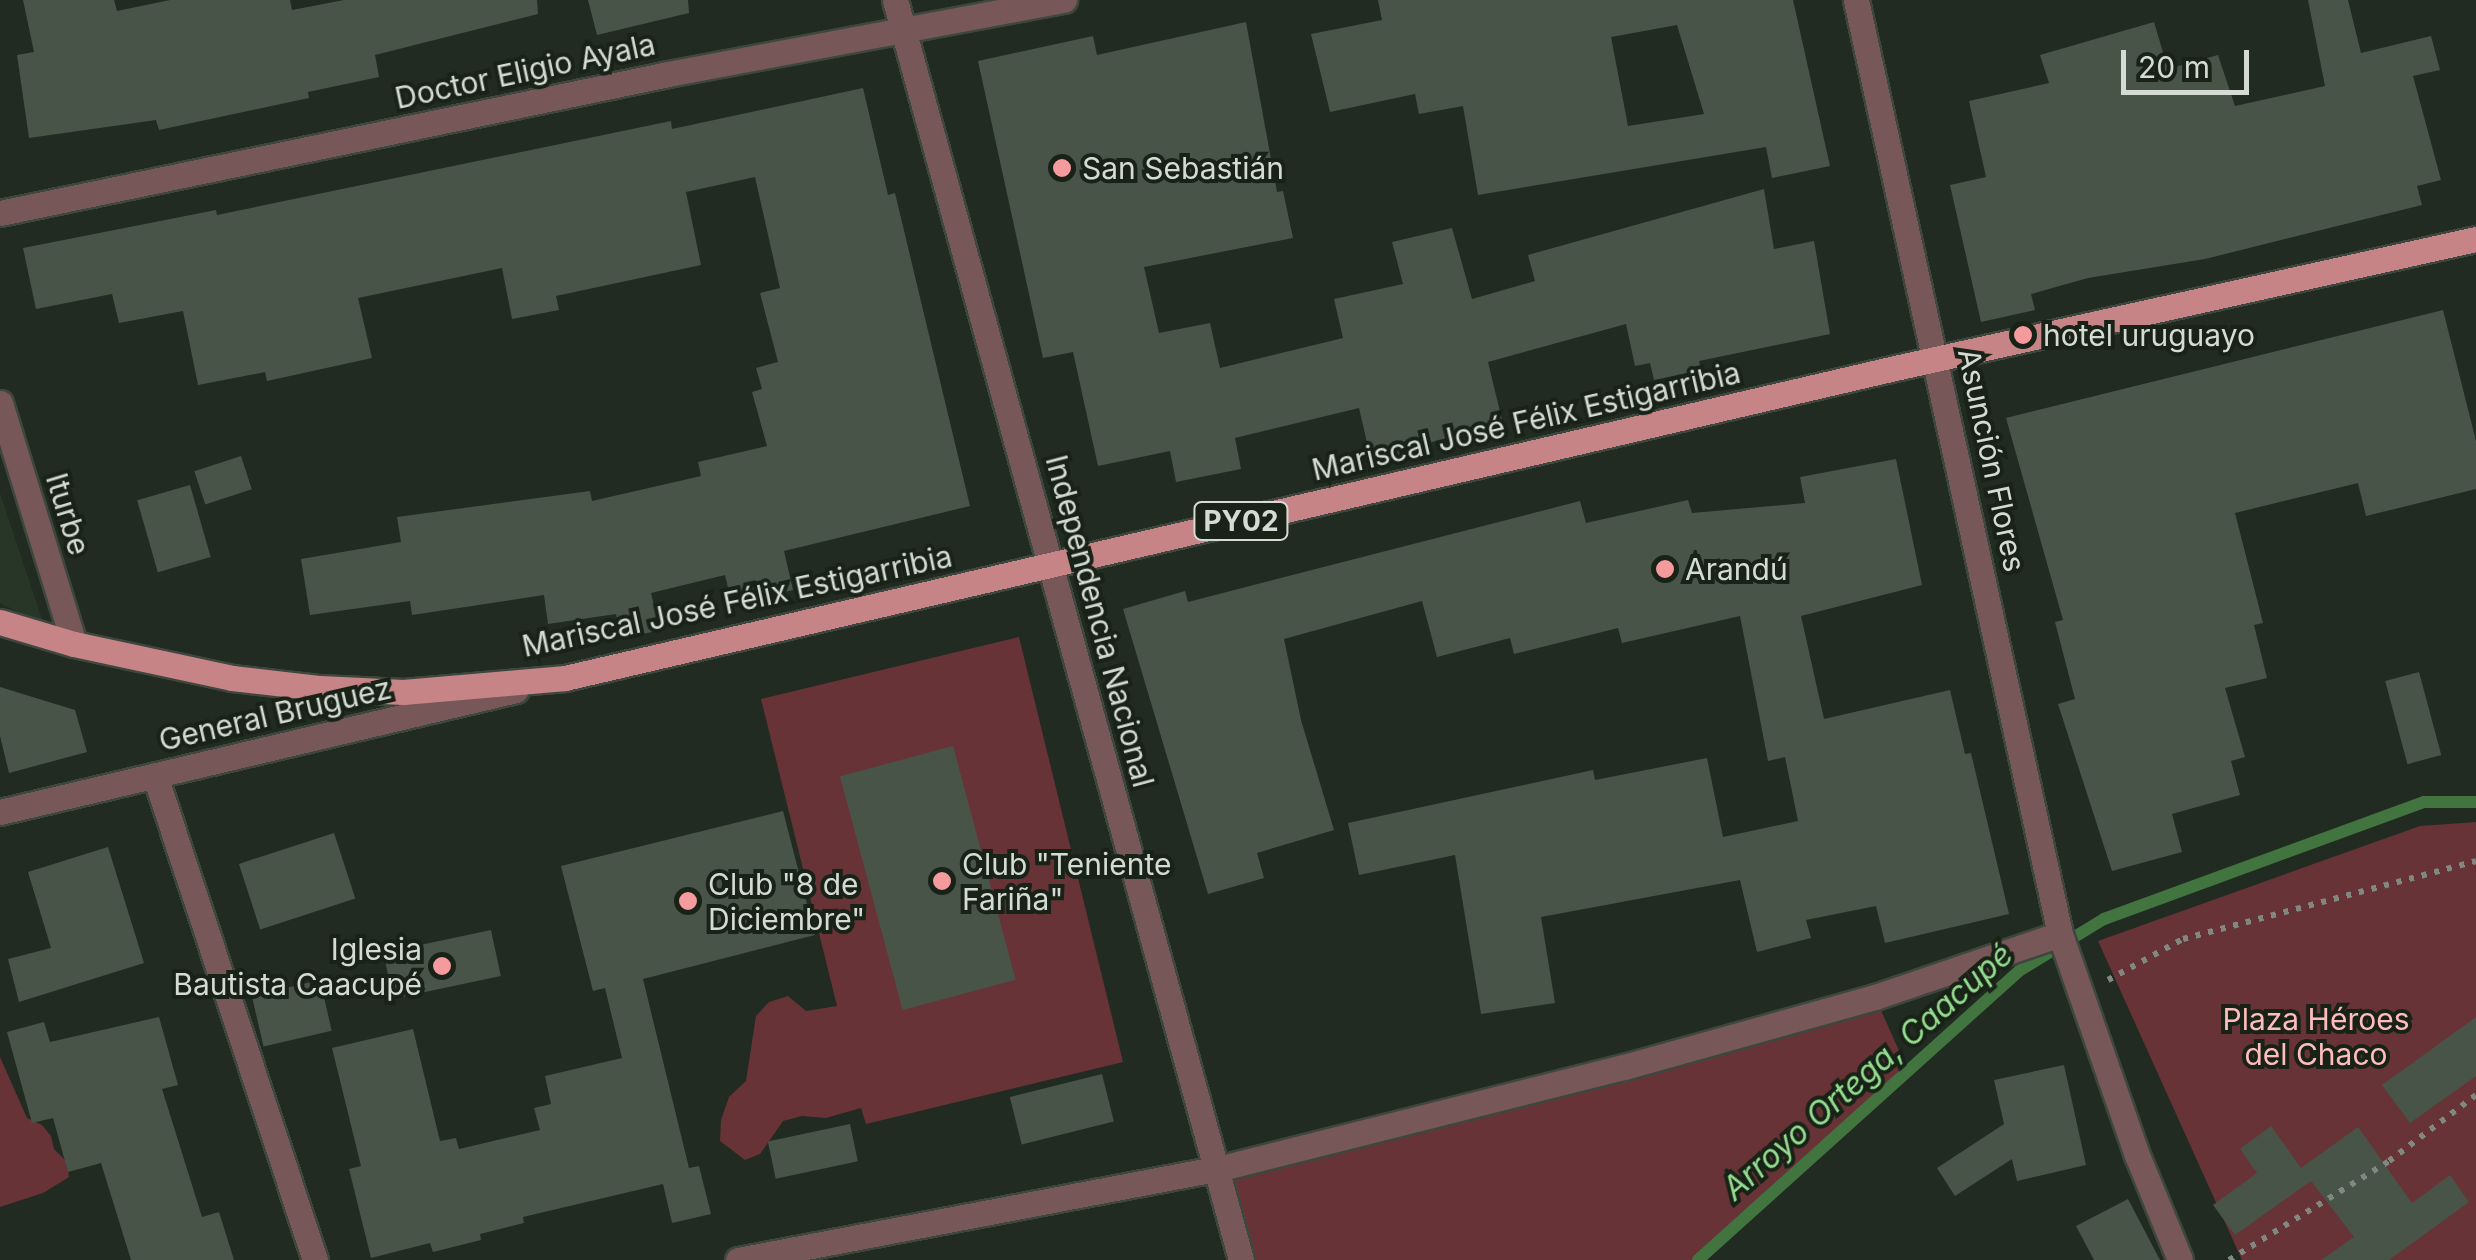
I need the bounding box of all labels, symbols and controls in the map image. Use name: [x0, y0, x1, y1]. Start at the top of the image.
street label: Doctor Eligio Ayala: [392, 26, 658, 116]
scale bar: [2126, 30, 2254, 92]
text: 20 m: [2138, 49, 2210, 85]
place label: San Sebastián: [1082, 150, 1284, 186]
marker: San Sebastián: [1051, 157, 1073, 179]
place label: hotel uruguayo: [2043, 317, 2255, 353]
marker: hotel uruguayo: [2012, 324, 2034, 346]
street label: Asunción Flores: [1951, 345, 2033, 575]
street label: Mariscal José Félix Estigarribia: [1308, 354, 1744, 488]
street label: Independencia Nacional: [1038, 451, 1162, 791]
street label: Iturbe: [39, 469, 97, 559]
road number: PY02: [1191, 498, 1291, 544]
street label: Mariscal José Félix Estigarribia: [519, 538, 955, 664]
place label: Arandú: [1685, 551, 1788, 587]
marker: Arandú: [1654, 558, 1676, 580]
street label: General Bruguez: [155, 670, 395, 758]
place label: Club "Teniente Fariña": [962, 846, 1171, 916]
place label: Club "8 de Diciembre": [708, 866, 865, 936]
marker: Club "Teniente Fariña": [931, 870, 953, 892]
marker: Club "8 de Diciembre": [677, 890, 699, 912]
place label: Iglesia Bautista Caacupé: [173, 931, 422, 1002]
water label: Arroyo Ortega, Caacupé: [1715, 936, 2021, 1208]
marker: Iglesia Bautista Caacupé: [431, 955, 453, 977]
park label: Plaza Héroes del Chaco: [2222, 1001, 2410, 1072]

